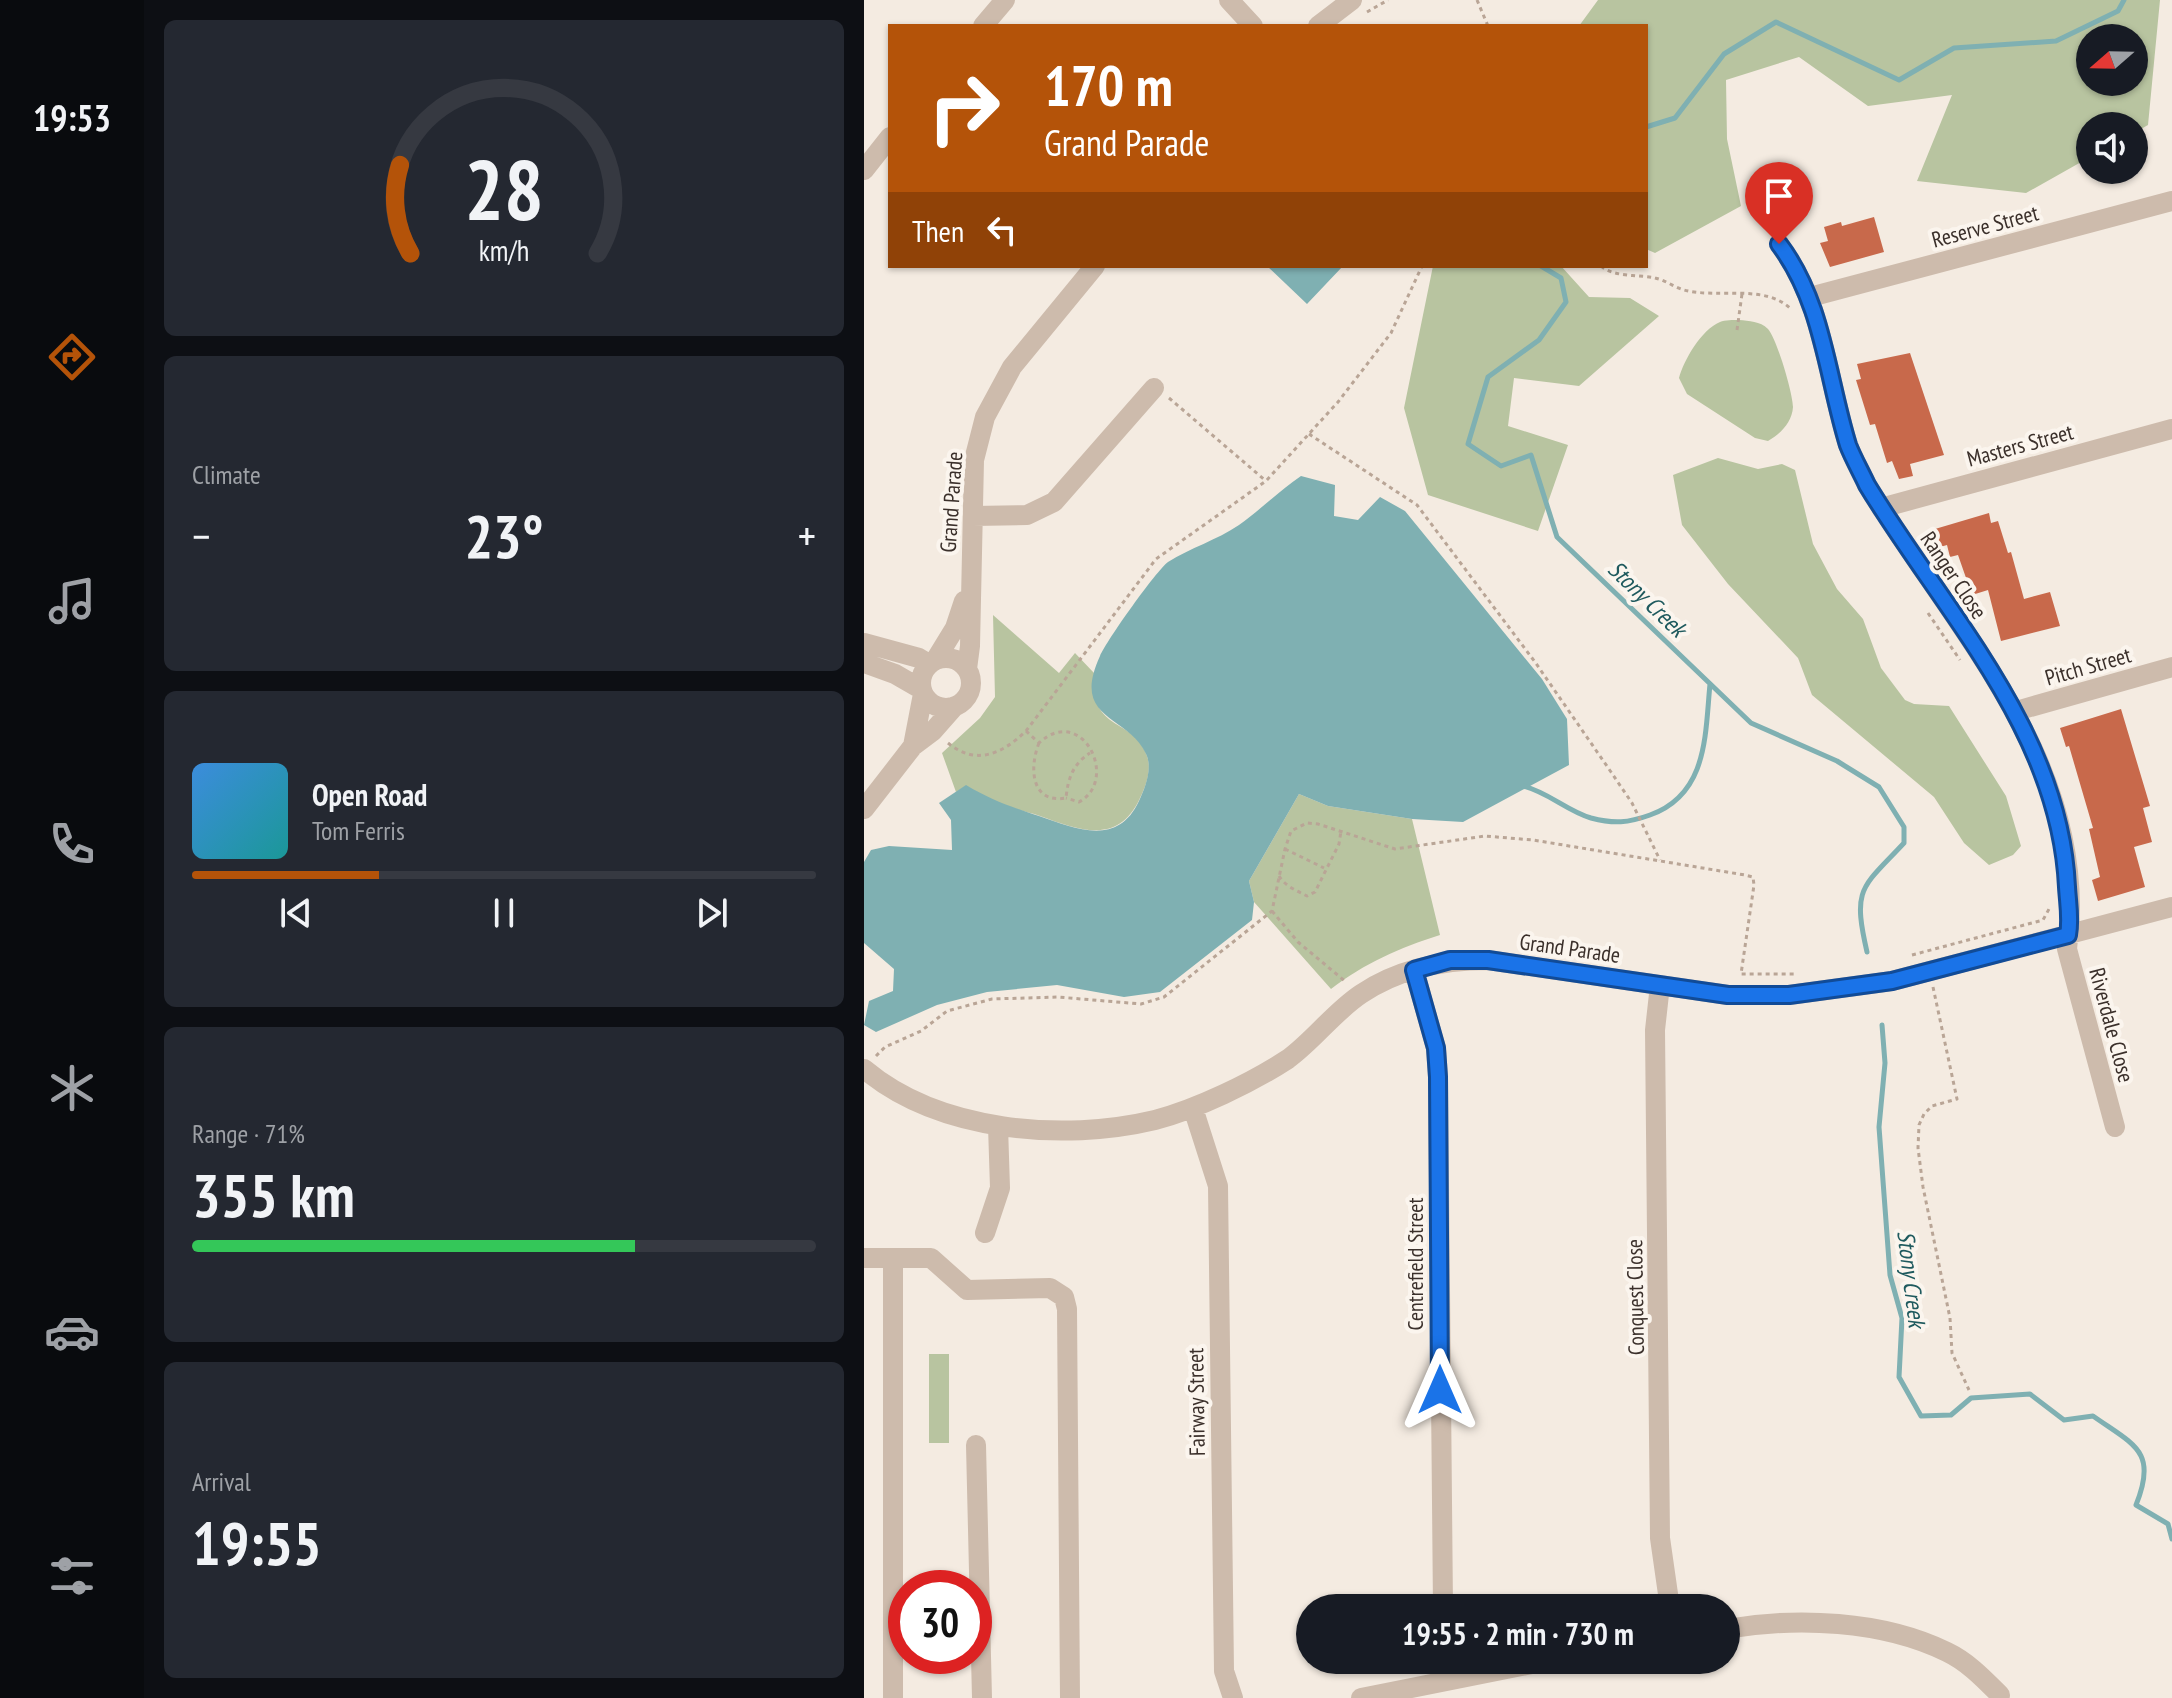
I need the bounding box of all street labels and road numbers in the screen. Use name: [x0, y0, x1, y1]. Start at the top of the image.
street label: Reserve Street: [1929, 198, 2041, 254]
street label: Masters Street: [1964, 417, 2076, 473]
street label: Grand Parade: [934, 451, 968, 553]
street label: Ranger Close: [1915, 526, 1993, 624]
street label: Pitch Street: [2042, 640, 2134, 692]
street label: Grand Parade: [1518, 927, 1622, 969]
street label: Riverdale Close: [2083, 965, 2141, 1085]
street label: Centrefield Street: [1401, 1198, 1429, 1330]
street label: Conquest Close: [1620, 1239, 1650, 1355]
street label: Fairway Street: [1181, 1348, 1211, 1456]

